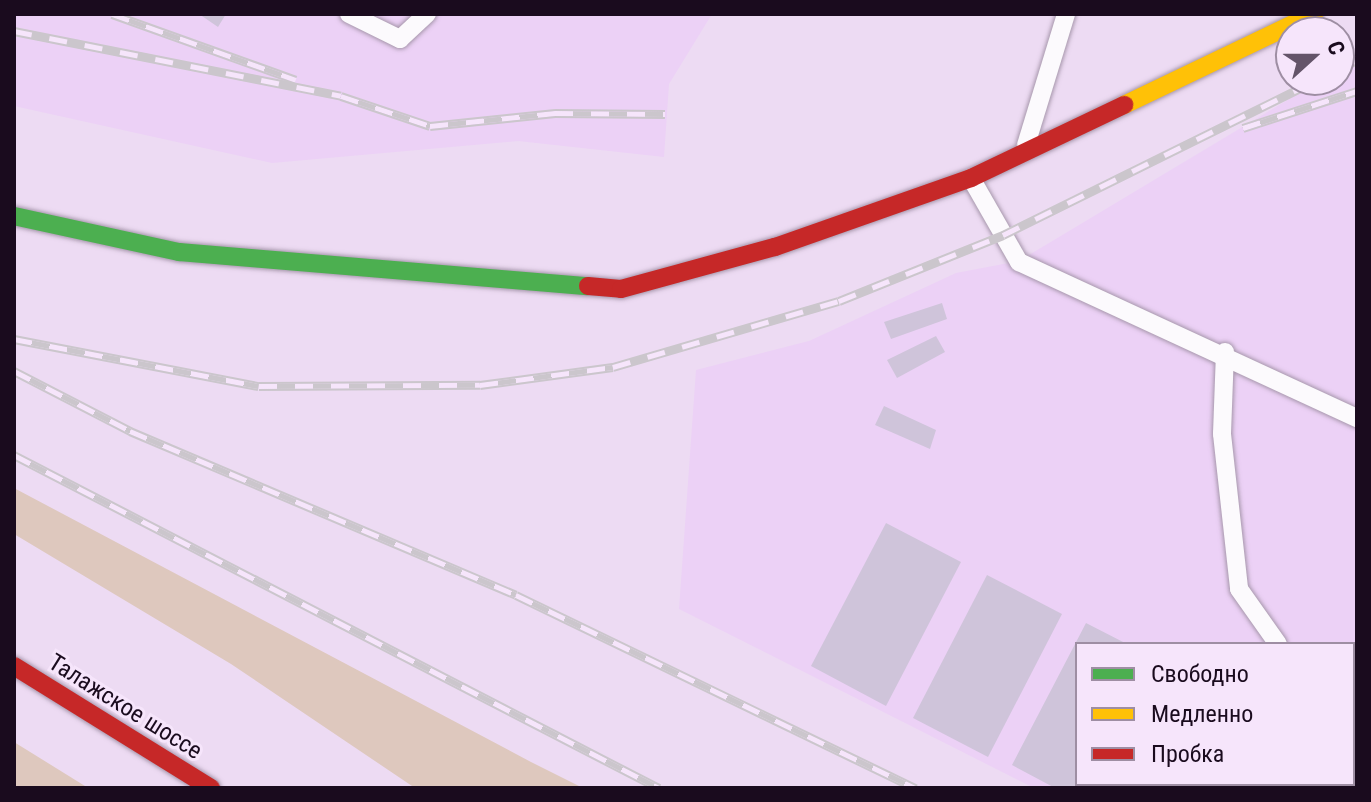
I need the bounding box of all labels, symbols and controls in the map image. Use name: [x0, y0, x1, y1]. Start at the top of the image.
north arrow: [1275, 16, 1355, 96]
text: С: [1322, 38, 1350, 58]
legend: [1075, 642, 1355, 786]
street label: Талажское шоссе: [43, 648, 207, 766]
text: Свободно: [1151, 660, 1249, 688]
text: Медленно: [1151, 700, 1253, 728]
text: Пробка: [1151, 740, 1224, 768]

